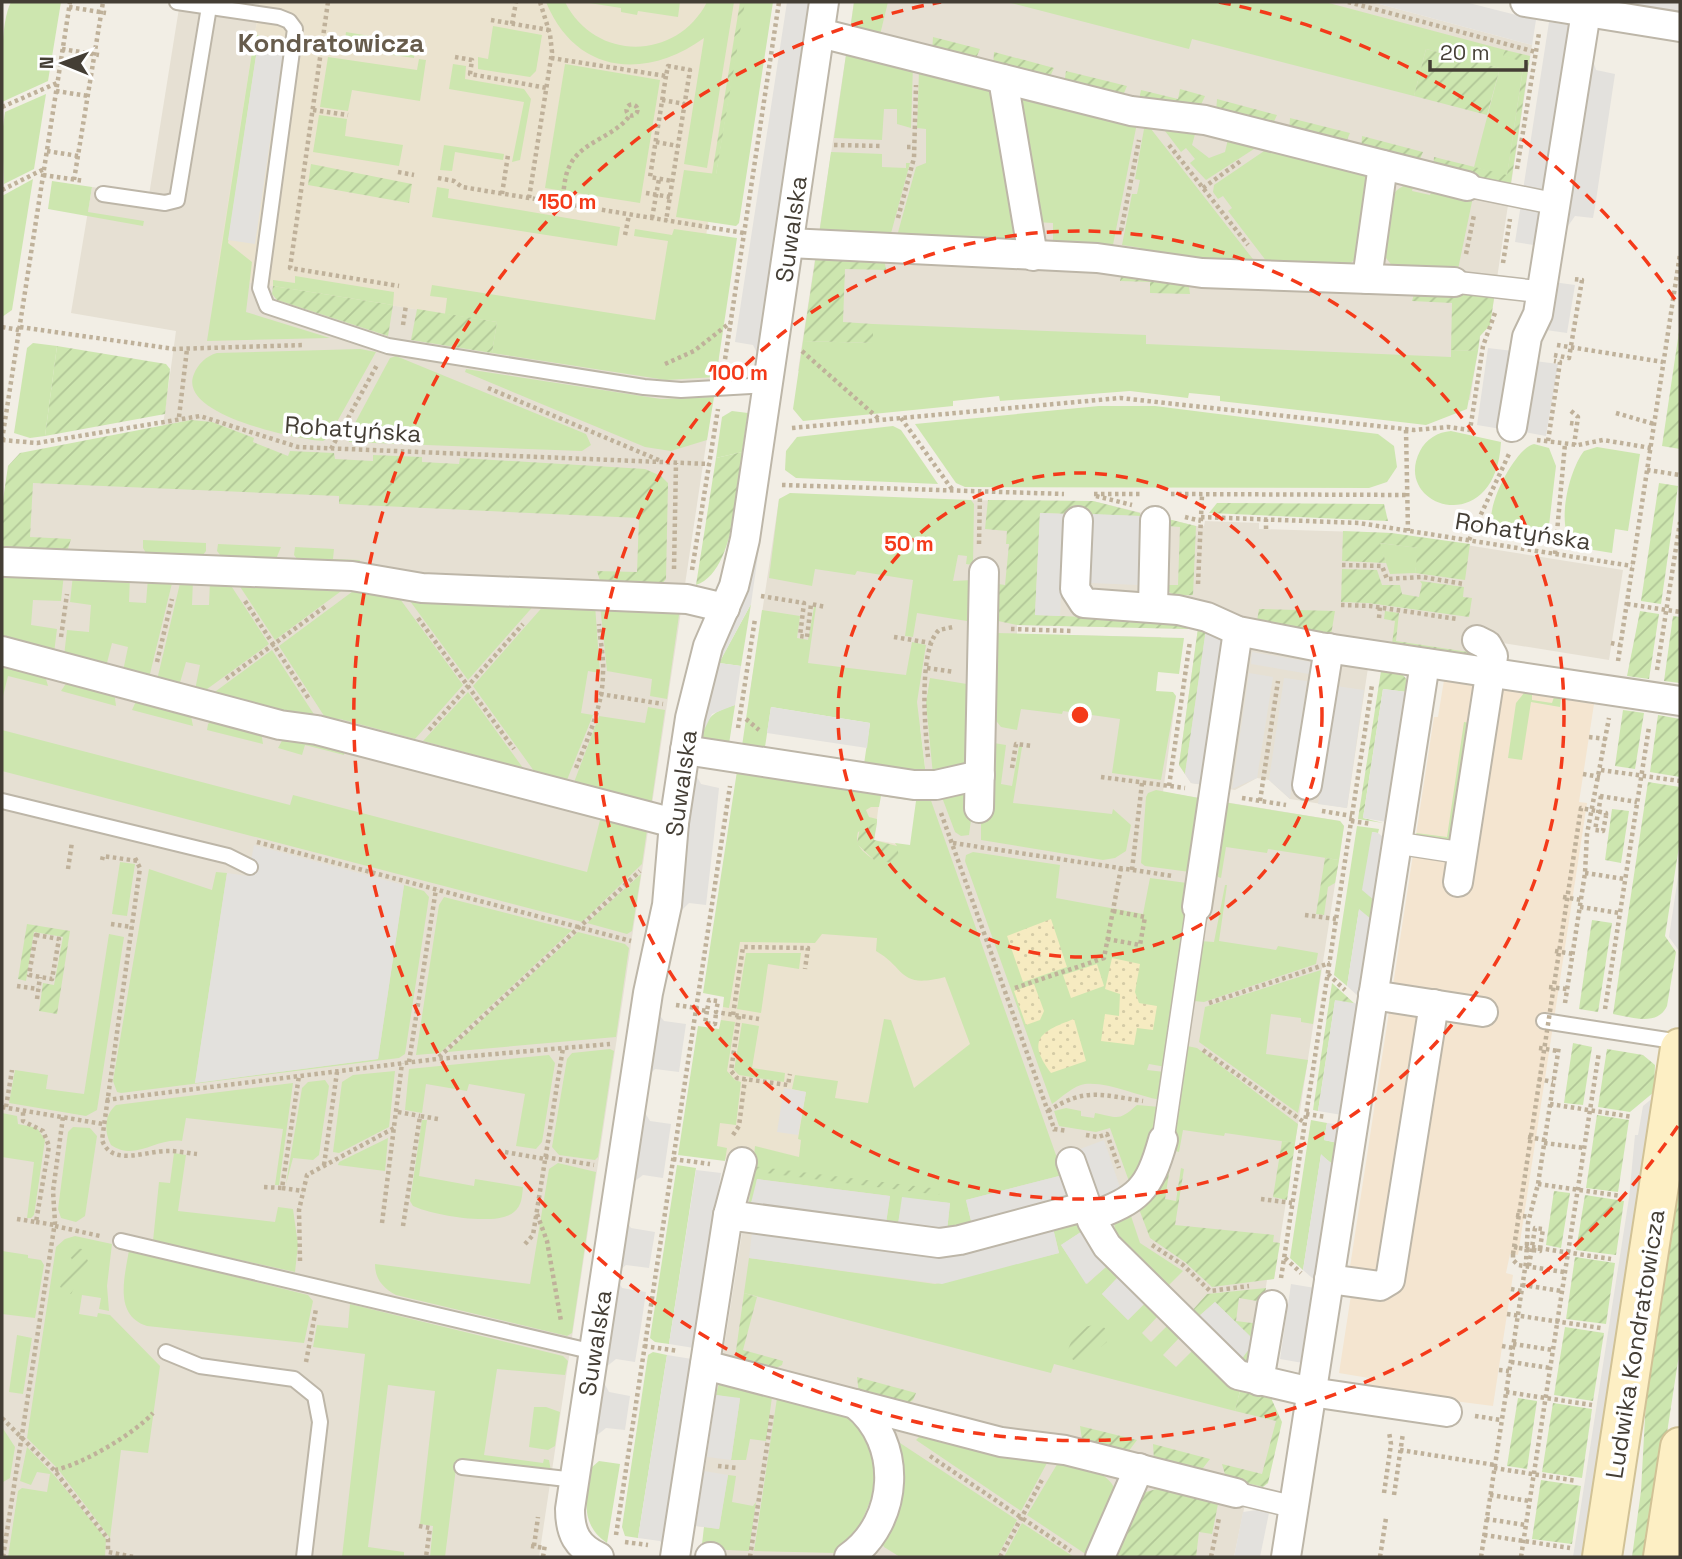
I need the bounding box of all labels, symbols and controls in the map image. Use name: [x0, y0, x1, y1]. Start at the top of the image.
district label: Kondratowicza: [238, 26, 424, 60]
north arrow: [28, 28, 98, 98]
scale bar: [1430, 28, 1526, 72]
text: 20 m: [1440, 39, 1490, 66]
text: N: [34, 56, 59, 69]
street label: Suwalska: [768, 174, 814, 284]
text: 150 m: [538, 188, 596, 215]
text: 100 m: [708, 359, 768, 386]
street label: Rohatyńska: [283, 409, 423, 449]
street label: Rohatyńska: [1453, 505, 1593, 557]
text: 50 m: [884, 530, 934, 557]
centre of rings: [1068, 703, 1092, 727]
street label: Suwalska: [658, 728, 704, 838]
street label: Ludwika Kondratowicza: [1598, 1207, 1672, 1481]
street label: Suwalska: [571, 1287, 619, 1398]

